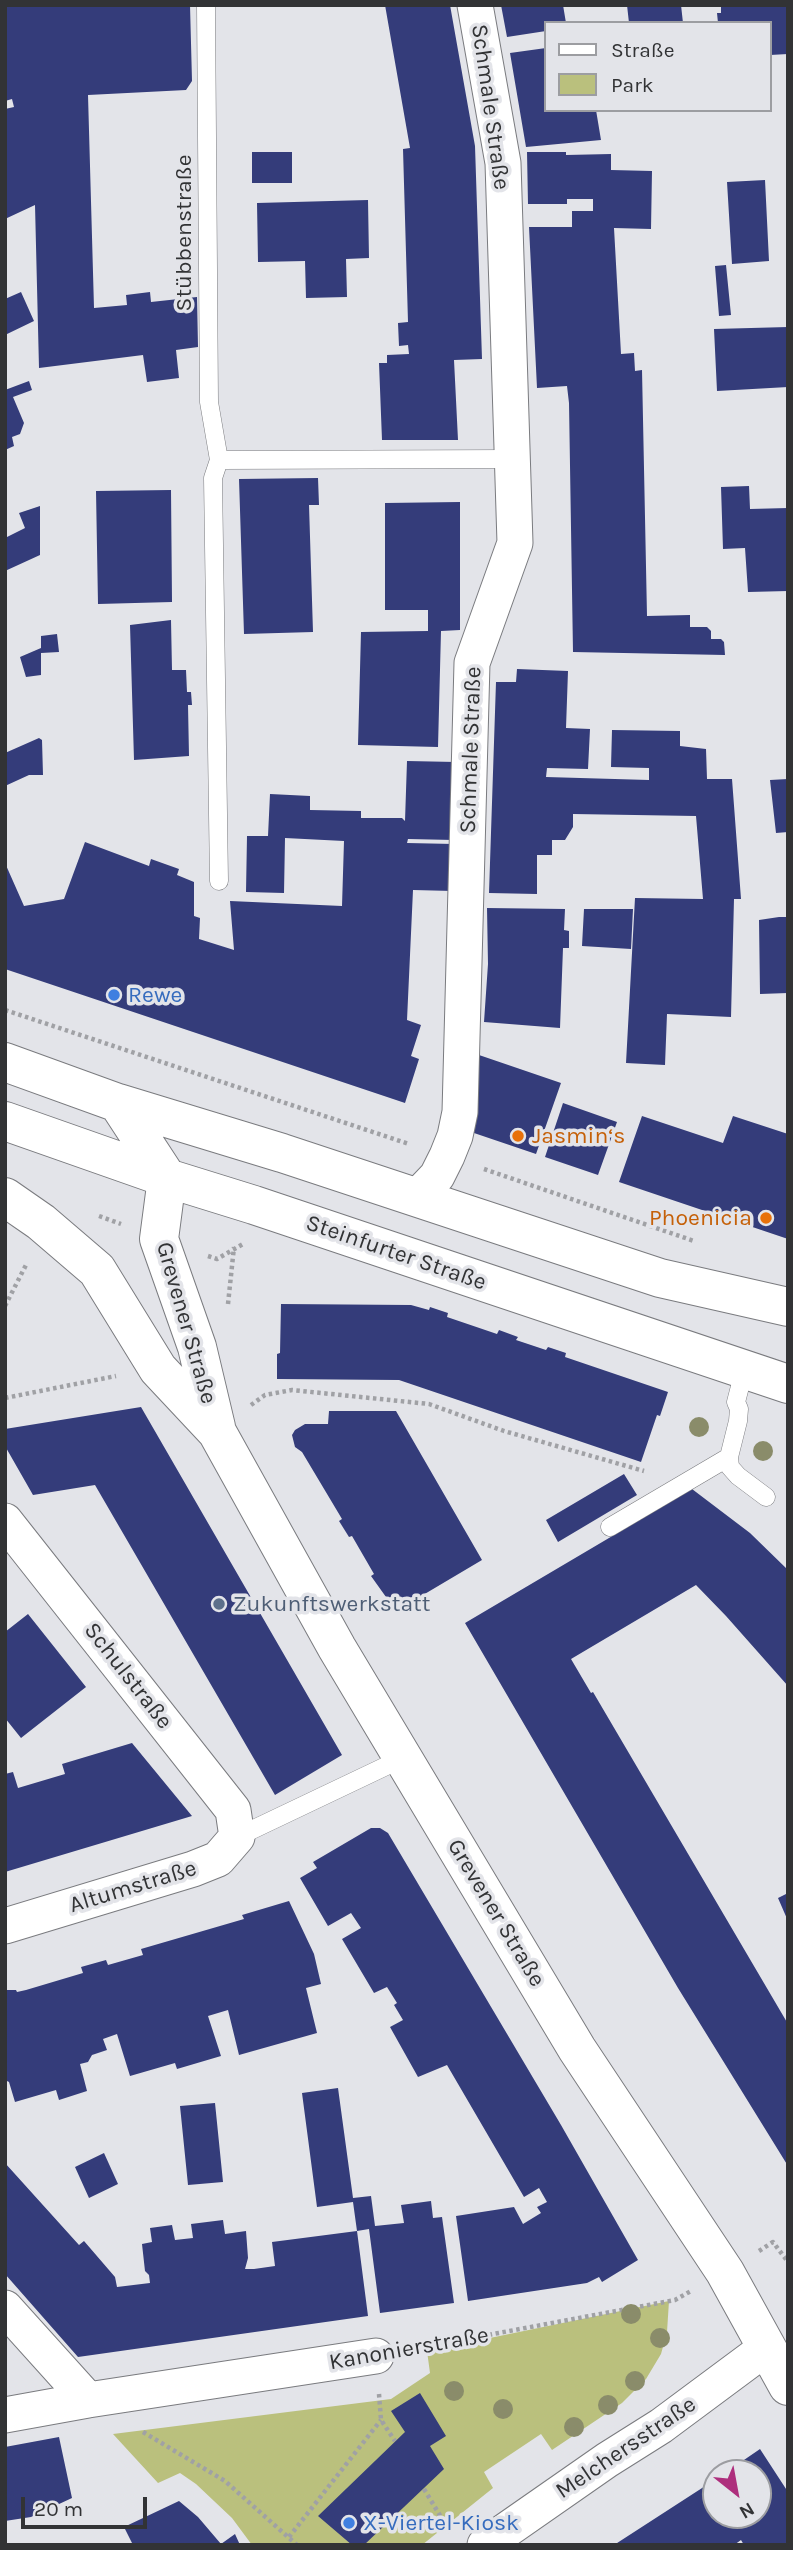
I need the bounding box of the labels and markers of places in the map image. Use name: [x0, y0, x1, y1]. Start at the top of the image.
place label: Rewe: [128, 981, 182, 1009]
marker: Rewe: [106, 987, 122, 1003]
place label: Jasmin‘s: [532, 1122, 625, 1150]
marker: Jasmin‘s: [510, 1128, 526, 1144]
place label: Phoenicia: [649, 1204, 752, 1232]
marker: Phoenicia: [758, 1210, 774, 1226]
place label: Zukunftswerkstatt: [233, 1590, 430, 1618]
marker: Zukunftswerkstatt: [211, 1596, 227, 1612]
place label: X-Viertel-Kiosk: [363, 2509, 519, 2537]
marker: X-Viertel-Kiosk: [341, 2515, 357, 2531]

